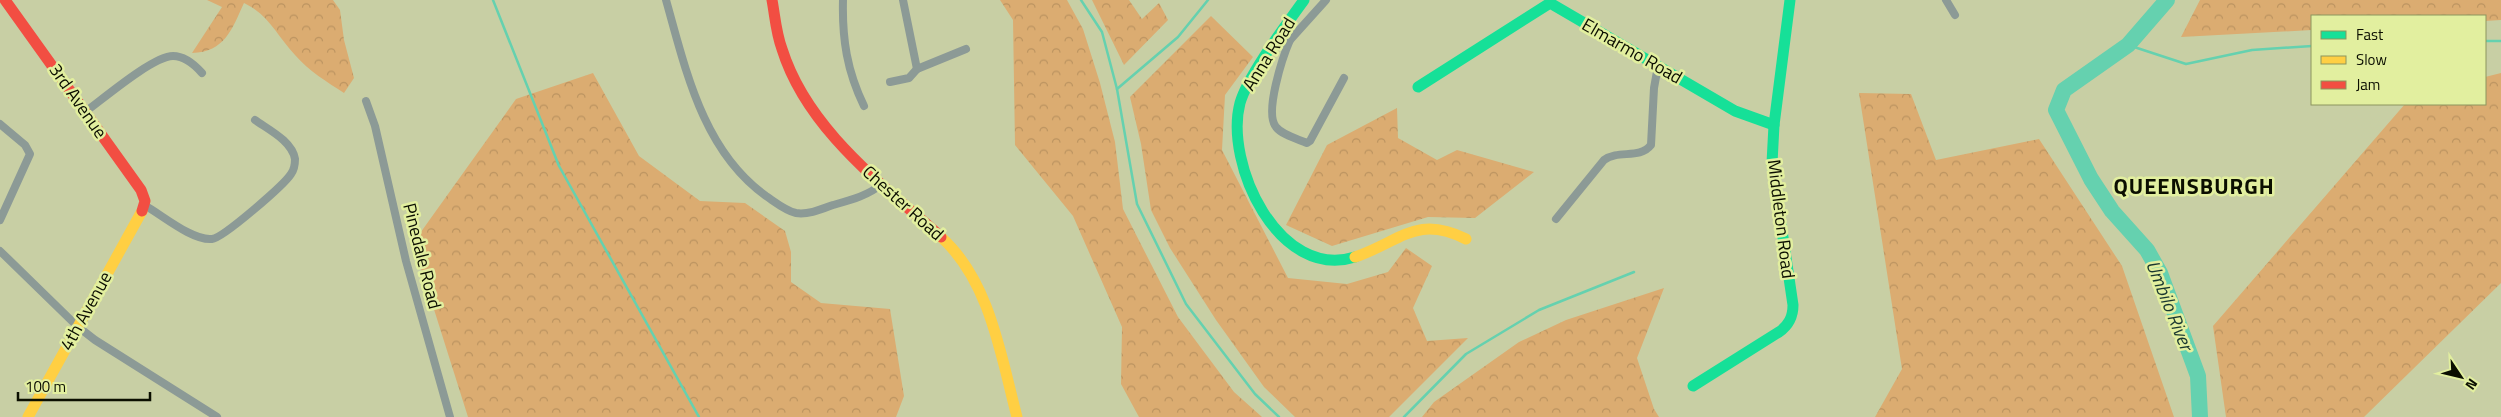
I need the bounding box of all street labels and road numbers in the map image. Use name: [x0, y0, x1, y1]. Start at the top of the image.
street label: Elmarmo Road: [1577, 11, 1687, 90]
street label: Anna Road: [1235, 12, 1302, 96]
street label: 3rd Avenue: [43, 58, 114, 144]
street label: Middleton Road: [1761, 158, 1802, 280]
street label: Chester Road: [857, 159, 950, 247]
street label: Pinedale Road: [396, 200, 449, 312]
street label: 4th Avenue: [53, 266, 118, 355]

